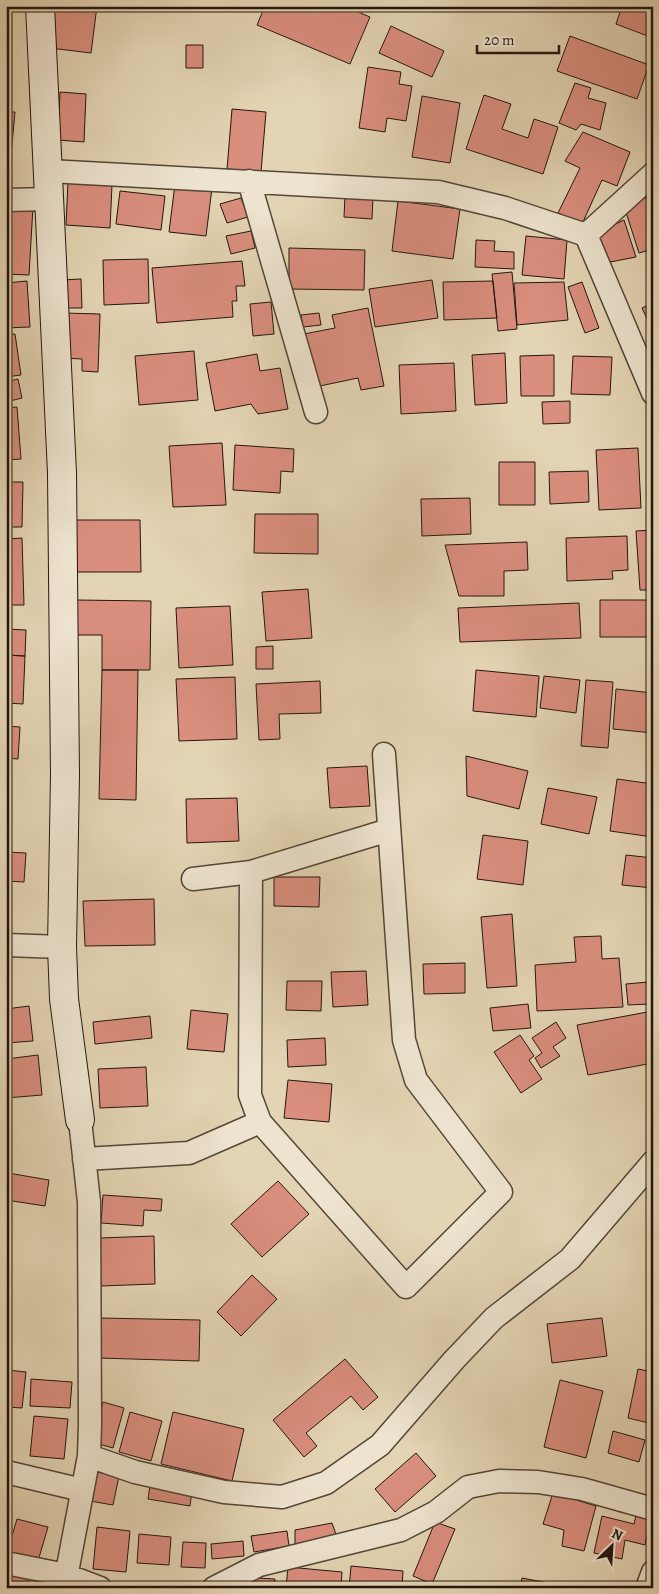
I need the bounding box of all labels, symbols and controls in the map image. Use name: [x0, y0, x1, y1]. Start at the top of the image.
scale bar: [477, 22, 559, 54]
text: 20 m: [484, 30, 515, 50]
north arrow: [586, 1522, 636, 1572]
text: N: [609, 1524, 626, 1545]

